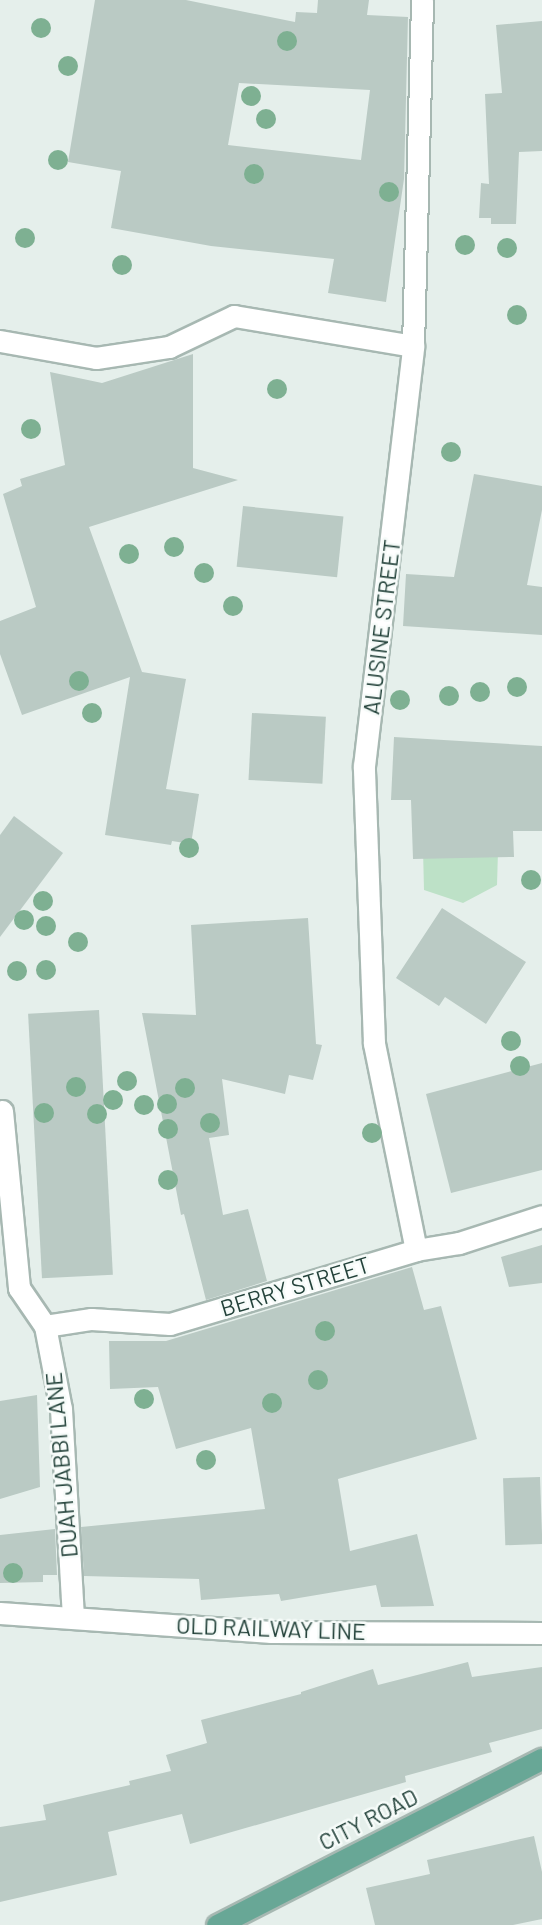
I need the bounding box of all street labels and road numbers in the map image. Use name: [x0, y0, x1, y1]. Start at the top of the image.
street label: ALUSINE STREET: [357, 538, 405, 716]
street label: BERRY STREET: [217, 1250, 373, 1322]
street label: DUAH JABBI LANE: [39, 1371, 83, 1559]
street label: OLD RAILWAY LINE: [176, 1611, 366, 1645]
street label: CITY ROAD: [314, 1782, 422, 1856]

